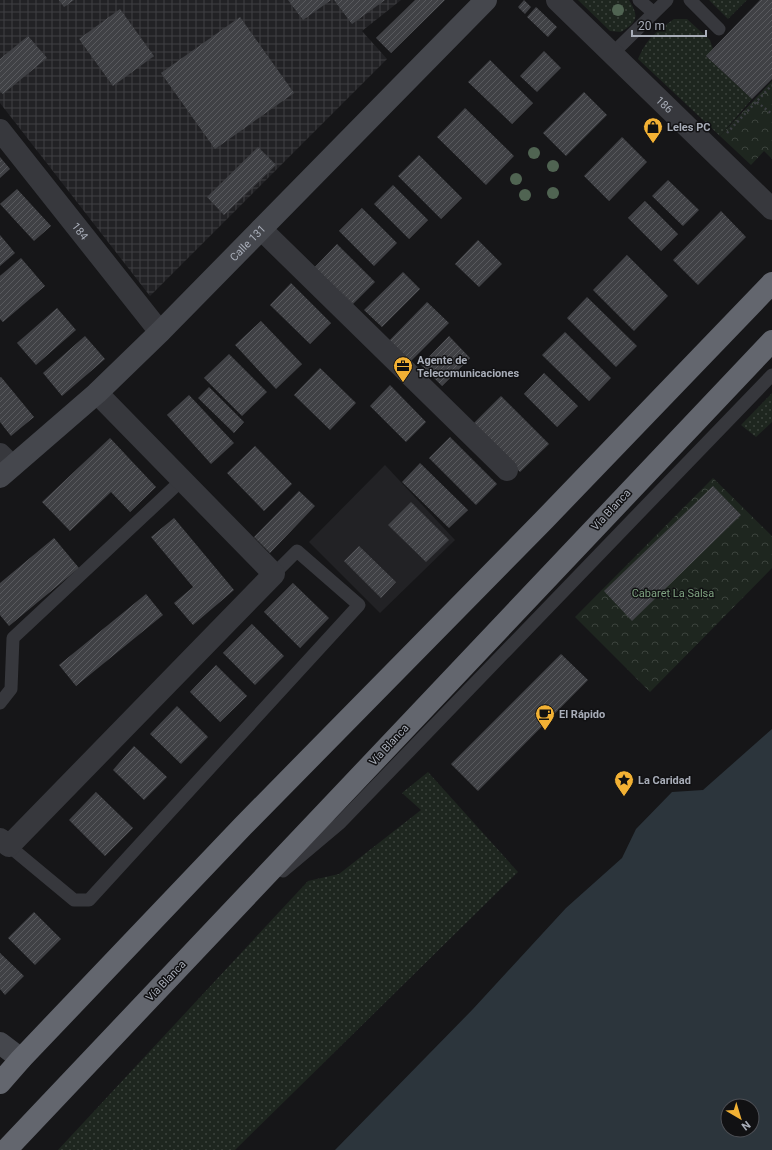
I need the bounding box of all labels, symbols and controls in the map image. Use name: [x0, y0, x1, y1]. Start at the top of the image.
scale bar: [632, 12, 706, 38]
text: 20 m: [638, 19, 665, 33]
street label: 186: [653, 93, 676, 116]
shop icon: Leles PC: [642, 116, 664, 144]
place label: Leles PC: [667, 121, 710, 134]
street label: 184: [69, 220, 91, 242]
street label: Calle 131: [227, 222, 268, 264]
place label: Agente de Telecomunicaciones: [417, 354, 519, 380]
office icon: Agente de Telecomunicaciones: [392, 355, 414, 383]
street label: Vía Blanca: [589, 487, 633, 533]
park label: Cabaret La Salsa: [632, 587, 714, 600]
cafe icon: El Rápido: [534, 703, 556, 731]
place label: El Rápido: [559, 708, 605, 721]
street label: Vía Blanca: [367, 722, 411, 768]
place icon: La Caridad: [613, 769, 635, 797]
place label: La Caridad: [638, 774, 691, 787]
street label: Vía Blanca: [143, 958, 189, 1004]
north arrow: [720, 1098, 760, 1138]
text: N: [739, 1118, 753, 1133]

